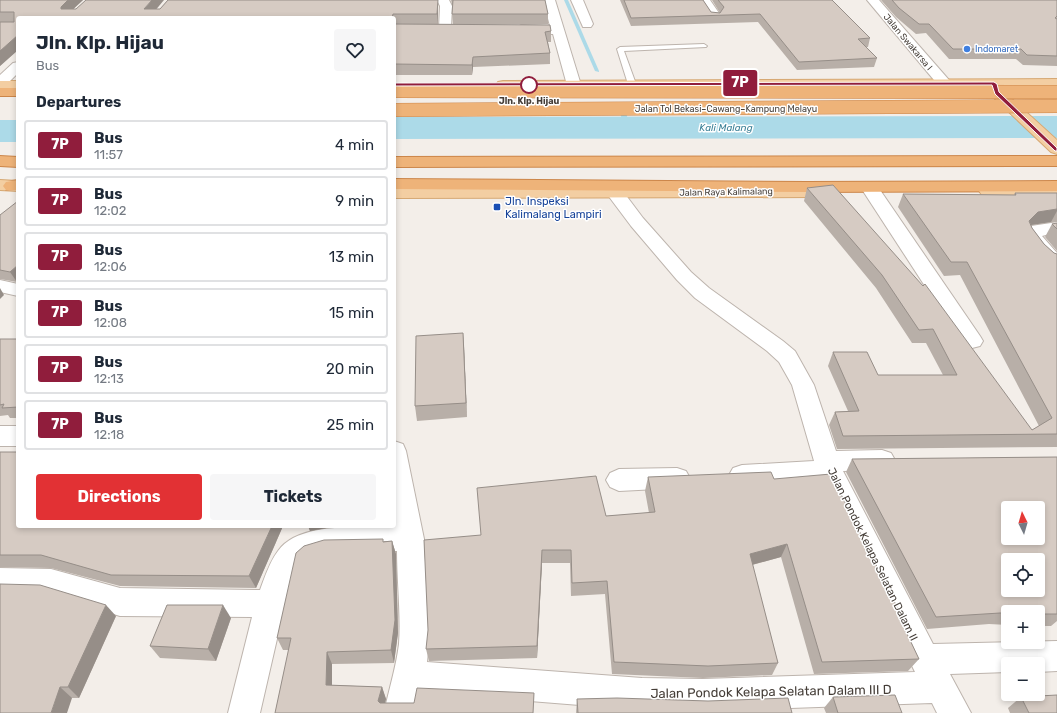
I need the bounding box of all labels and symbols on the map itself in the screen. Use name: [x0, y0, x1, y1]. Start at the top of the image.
street label: Jalan Swakarsa I: [882, 12, 934, 72]
marker: Indomaret: [962, 44, 972, 54]
place label: Indomaret: [975, 44, 1019, 54]
line badge: 7P: [722, 70, 758, 96]
marker: Jln. Klp. Hijau: [520, 76, 538, 94]
place label: Jln. Klp. Hijau: [499, 96, 560, 106]
street label: Jalan Tol Bekasi–Cawang–Kampung Melayu: [635, 104, 817, 114]
water label: Kali Malang: [699, 122, 753, 134]
street label: Jalan Raya Kalimalang: [679, 186, 773, 198]
place label: Jln. Inspeksi Kalimalang Lampiri: [505, 195, 602, 221]
marker: Jln. Inspeksi Kalimalang Lampiri: [492, 202, 502, 212]
street label: Jalan Pondok Kelapa Selatan Dalam II: [825, 466, 920, 643]
north arrow: [1001, 501, 1045, 545]
street label: Jalan Pondok Kelapa Selatan Dalam III D: [650, 682, 892, 701]

